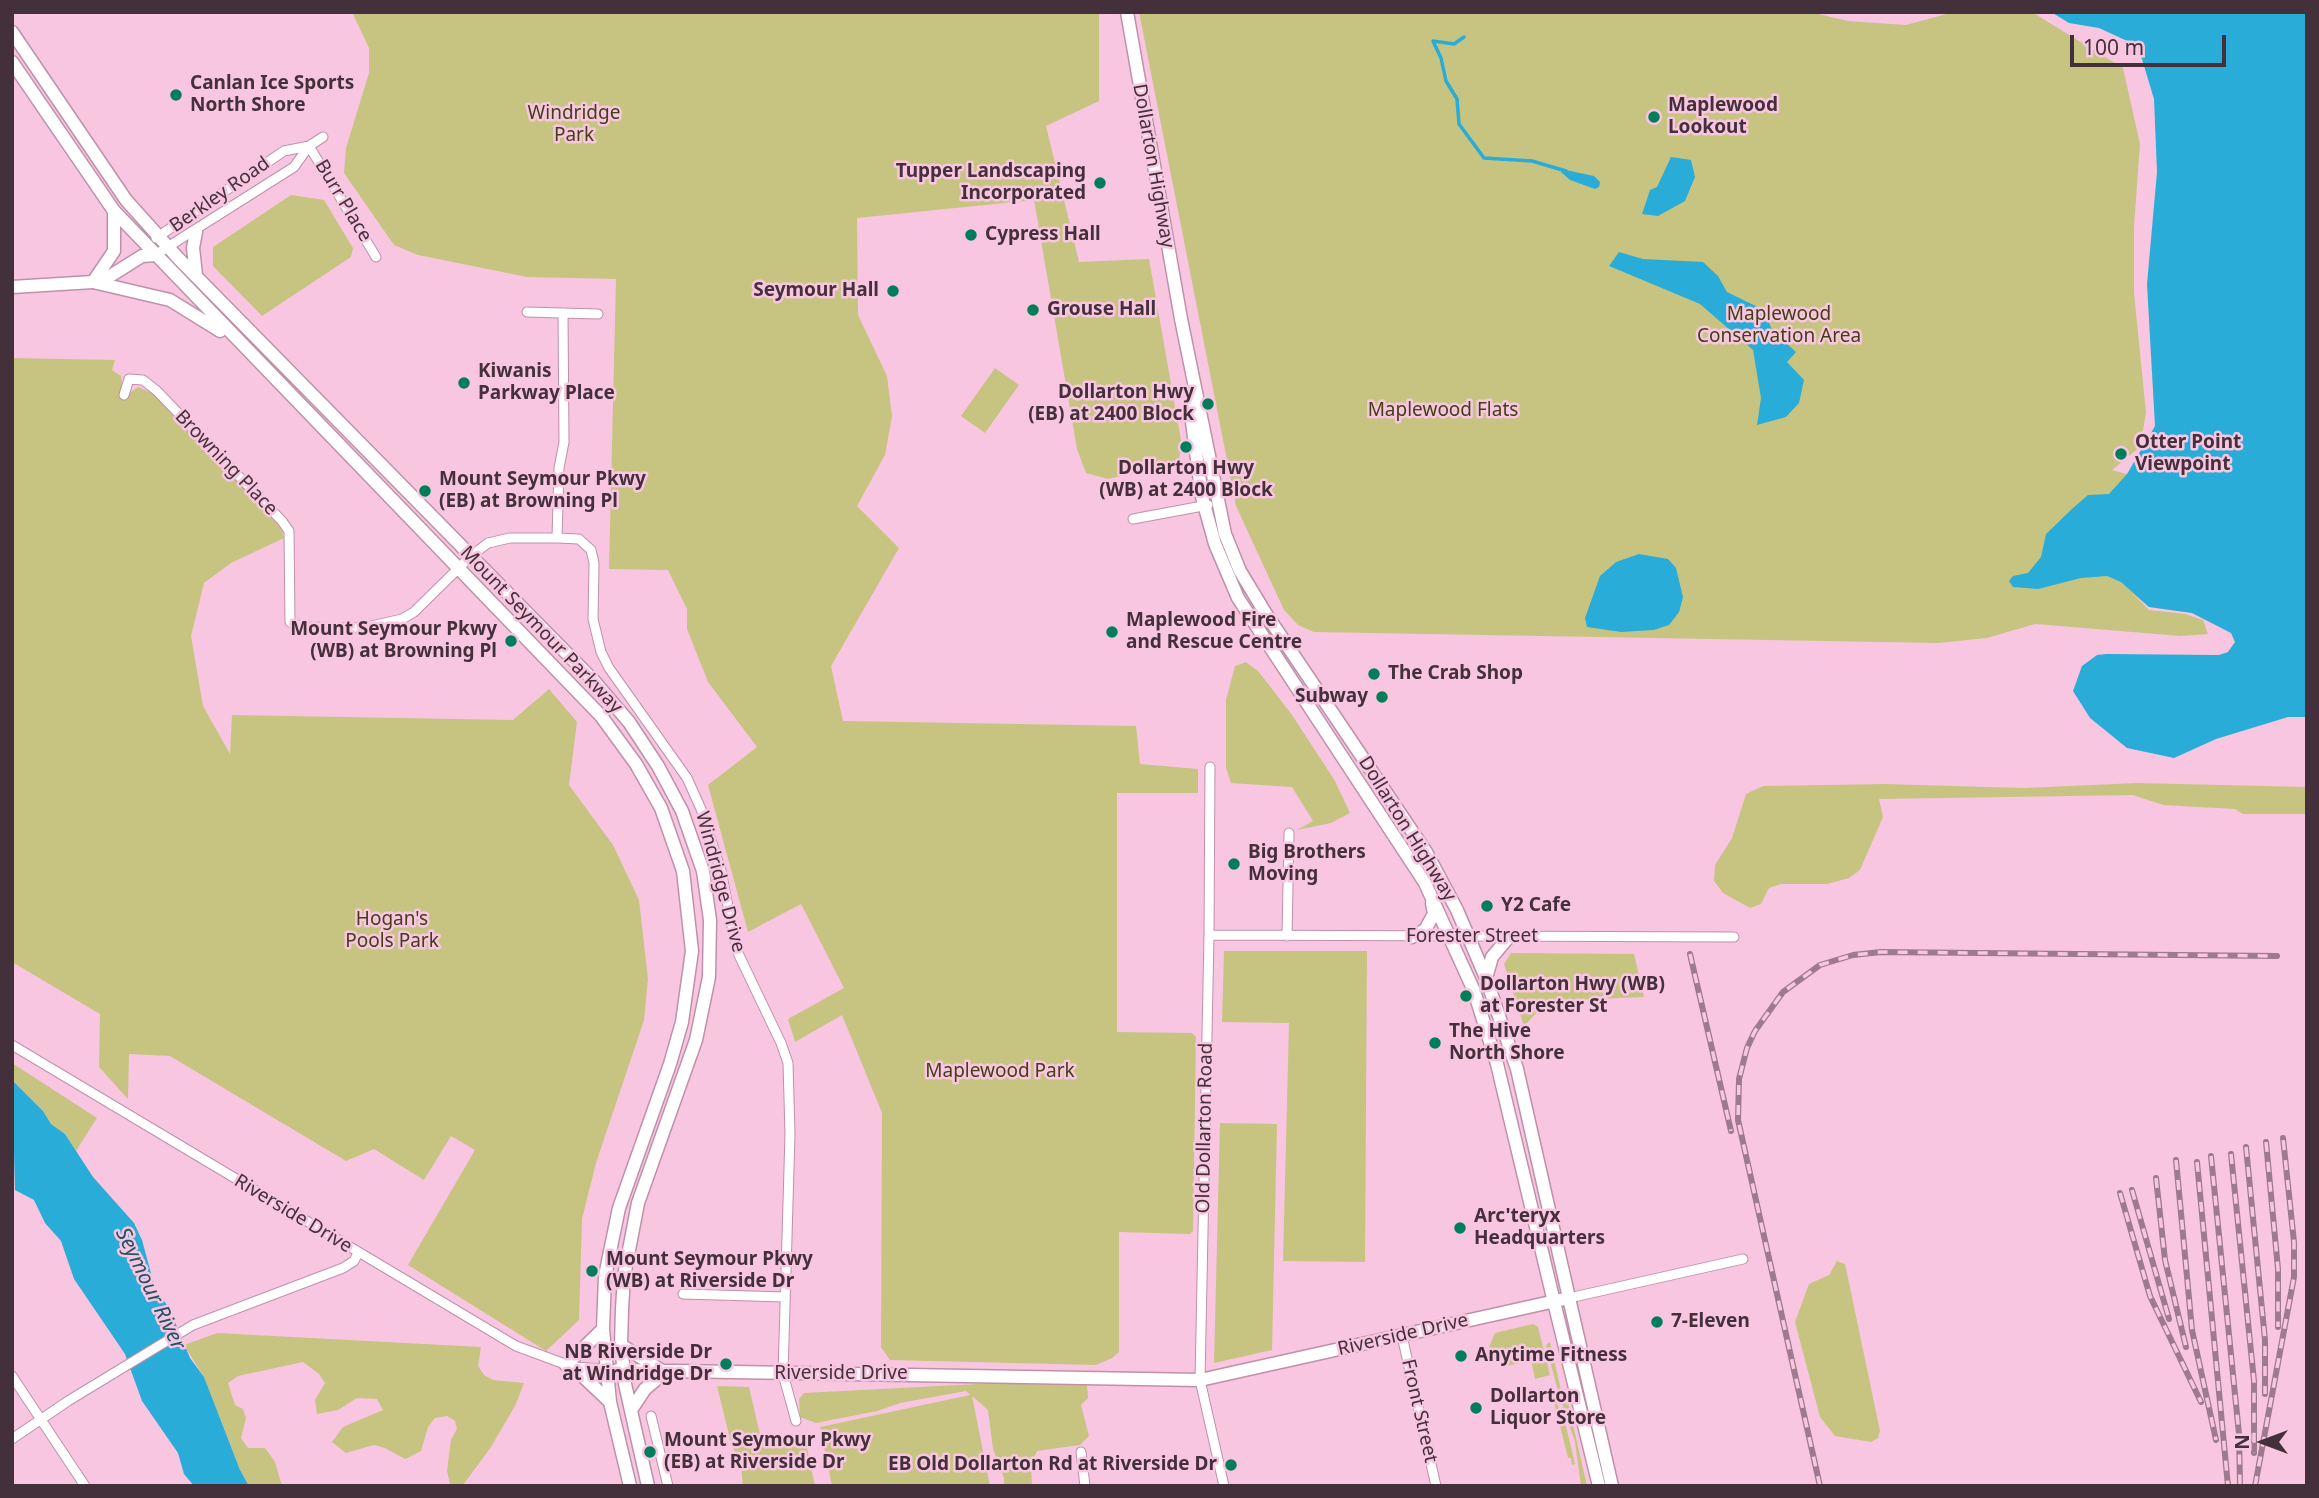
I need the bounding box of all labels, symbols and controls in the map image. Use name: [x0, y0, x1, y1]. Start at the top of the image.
scale bar: [2074, 21, 2230, 65]
text: 100 m: [2083, 33, 2144, 61]
place label: Canlan Ice Sports North Shore: [190, 73, 354, 117]
street label: Dollarton Highway: [1127, 82, 1179, 250]
marker: Canlan Ice Sports North Shore: [168, 87, 184, 103]
place label: Maplewood Lookout: [1668, 95, 1778, 139]
park label: Windridge Park: [528, 103, 620, 147]
marker: Maplewood Lookout: [1646, 109, 1662, 125]
street label: Berkley Road: [166, 152, 274, 238]
street label: Burr Place: [310, 156, 376, 246]
place label: Tupper Landscaping Incorporated: [896, 161, 1086, 205]
marker: Tupper Landscaping Incorporated: [1092, 175, 1108, 191]
place label: Cypress Hall: [985, 224, 1101, 246]
marker: Cypress Hall: [963, 227, 979, 243]
place label: Seymour Hall: [753, 280, 879, 302]
marker: Seymour Hall: [885, 283, 901, 299]
place label: Grouse Hall: [1047, 299, 1156, 321]
marker: Grouse Hall: [1025, 302, 1041, 318]
park label: Maplewood Conservation Area: [1697, 304, 1861, 348]
place label: Kiwanis Parkway Place: [478, 361, 615, 405]
marker: Kiwanis Parkway Place: [456, 375, 472, 391]
place label: Dollarton Hwy (EB) at 2400 Block: [1028, 382, 1194, 426]
marker: Dollarton Hwy (EB) at 2400 Block: [1200, 396, 1216, 412]
park label: Maplewood Flats: [1368, 400, 1518, 422]
street label: Browning Place: [170, 406, 282, 520]
place label: Otter Point Viewpoint: [2135, 432, 2241, 476]
marker: Dollarton Hwy (WB) at 2400 Block: [1178, 439, 1194, 455]
marker: Otter Point Viewpoint: [2113, 446, 2129, 462]
place label: Dollarton Hwy (WB) at 2400 Block: [1099, 458, 1273, 502]
place label: Mount Seymour Pkwy (EB) at Browning Pl: [439, 469, 646, 513]
marker: Mount Seymour Pkwy (EB) at Browning Pl: [417, 483, 433, 499]
street label: Mount Seymour Parkway: [455, 542, 627, 718]
place label: Maplewood Fire and Rescue Centre: [1126, 610, 1302, 654]
place label: Mount Seymour Pkwy (WB) at Browning Pl: [290, 619, 497, 663]
marker: Maplewood Fire and Rescue Centre: [1104, 624, 1120, 640]
marker: Mount Seymour Pkwy (WB) at Browning Pl: [503, 633, 519, 649]
place label: The Crab Shop: [1388, 663, 1523, 685]
marker: The Crab Shop: [1366, 666, 1382, 682]
place label: Subway: [1295, 686, 1368, 708]
marker: Subway: [1374, 689, 1390, 705]
street label: Dollarton Highway: [1353, 752, 1461, 906]
street label: Windridge Drive: [690, 809, 750, 955]
place label: Big Brothers Moving: [1248, 842, 1366, 886]
marker: Big Brothers Moving: [1226, 856, 1242, 872]
place label: Y2 Cafe: [1501, 895, 1571, 917]
marker: Y2 Cafe: [1479, 898, 1495, 914]
park label: Hogan's Pools Park: [345, 909, 439, 953]
street label: Forester Street: [1406, 926, 1538, 948]
place label: Dollarton Hwy (WB) at Forester St: [1480, 974, 1665, 1018]
marker: Dollarton Hwy (WB) at Forester St: [1458, 988, 1474, 1004]
place label: The Hive North Shore: [1449, 1021, 1565, 1065]
marker: The Hive North Shore: [1427, 1035, 1443, 1051]
street label: Old Dollarton Road: [1192, 1042, 1218, 1214]
park label: Maplewood Park: [925, 1061, 1075, 1083]
street label: Riverside Drive: [230, 1170, 356, 1258]
place label: Arc'teryx Headquarters: [1474, 1206, 1605, 1250]
marker: Arc'teryx Headquarters: [1452, 1220, 1468, 1236]
water label: Seymour River: [110, 1224, 190, 1354]
place label: Mount Seymour Pkwy (WB) at Riverside Dr: [606, 1249, 813, 1293]
marker: Mount Seymour Pkwy (WB) at Riverside Dr: [584, 1263, 600, 1279]
street label: Riverside Drive: [1336, 1309, 1470, 1361]
place label: 7-Eleven: [1671, 1311, 1750, 1333]
marker: 7-Eleven: [1649, 1314, 1665, 1330]
place label: NB Riverside Dr at Windridge Dr: [562, 1342, 712, 1386]
place label: Anytime Fitness: [1475, 1345, 1627, 1367]
marker: Anytime Fitness: [1453, 1348, 1469, 1364]
marker: NB Riverside Dr at Windridge Dr: [718, 1356, 734, 1372]
street label: Front Street: [1396, 1357, 1442, 1465]
street label: Riverside Drive: [774, 1363, 908, 1385]
place label: Dollarton Liquor Store: [1490, 1386, 1606, 1430]
marker: Dollarton Liquor Store: [1468, 1400, 1484, 1416]
north arrow: [2228, 1407, 2298, 1477]
place label: Mount Seymour Pkwy (EB) at Riverside Dr: [664, 1430, 871, 1474]
text: N: [2229, 1434, 2255, 1450]
marker: Mount Seymour Pkwy (EB) at Riverside Dr: [642, 1444, 658, 1460]
place label: EB Old Dollarton Rd at Riverside Dr: [888, 1454, 1217, 1476]
marker: EB Old Dollarton Rd at Riverside Dr: [1223, 1457, 1239, 1473]

